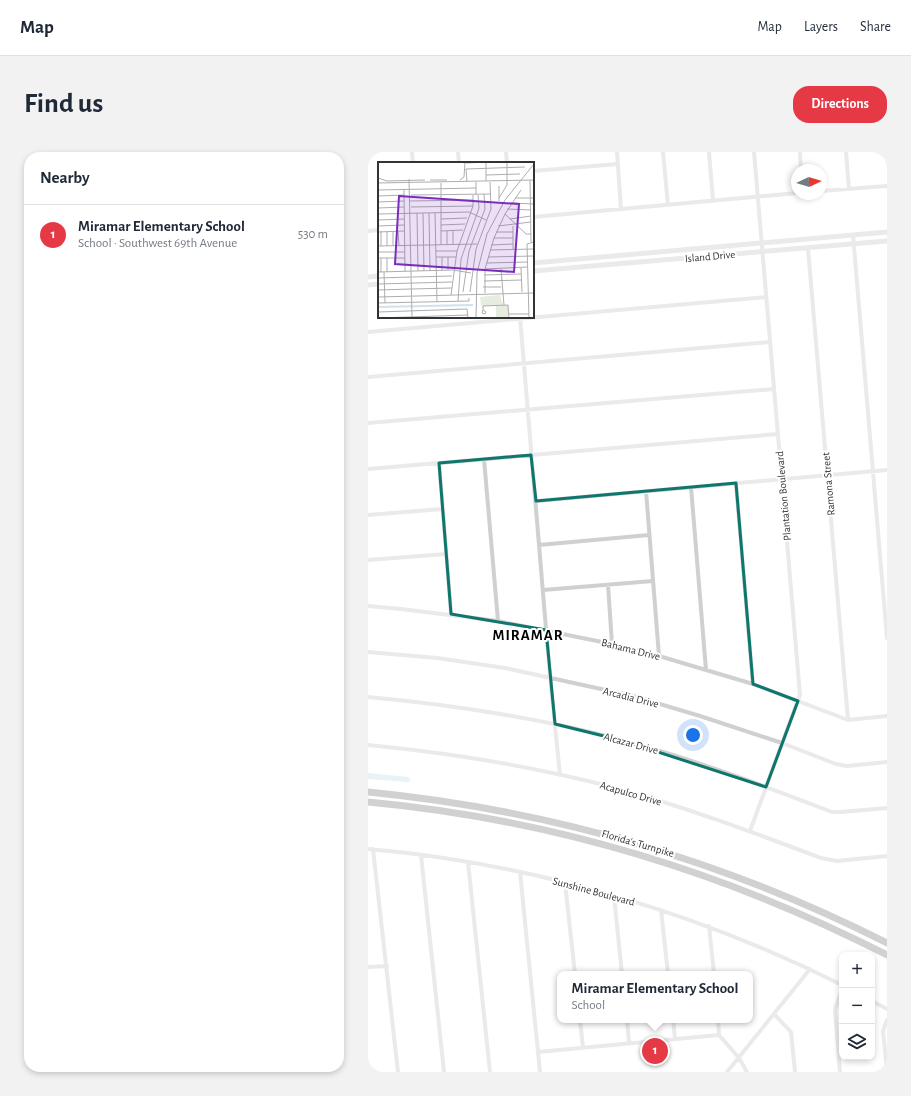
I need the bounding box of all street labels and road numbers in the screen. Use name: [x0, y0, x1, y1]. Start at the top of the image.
street label: Island Drive: [684, 249, 736, 264]
street label: Plantation Boulevard: [774, 450, 793, 541]
street label: Ramona Street: [820, 451, 837, 516]
street label: Bahama Drive: [600, 637, 661, 662]
street label: Arcadia Drive: [602, 685, 660, 710]
street label: Alcazar Drive: [602, 731, 659, 756]
street label: Acapulco Drive: [599, 779, 663, 808]
street label: Florida's Turnpike: [600, 828, 675, 859]
street label: Sunshine Boulevard: [552, 875, 636, 908]

